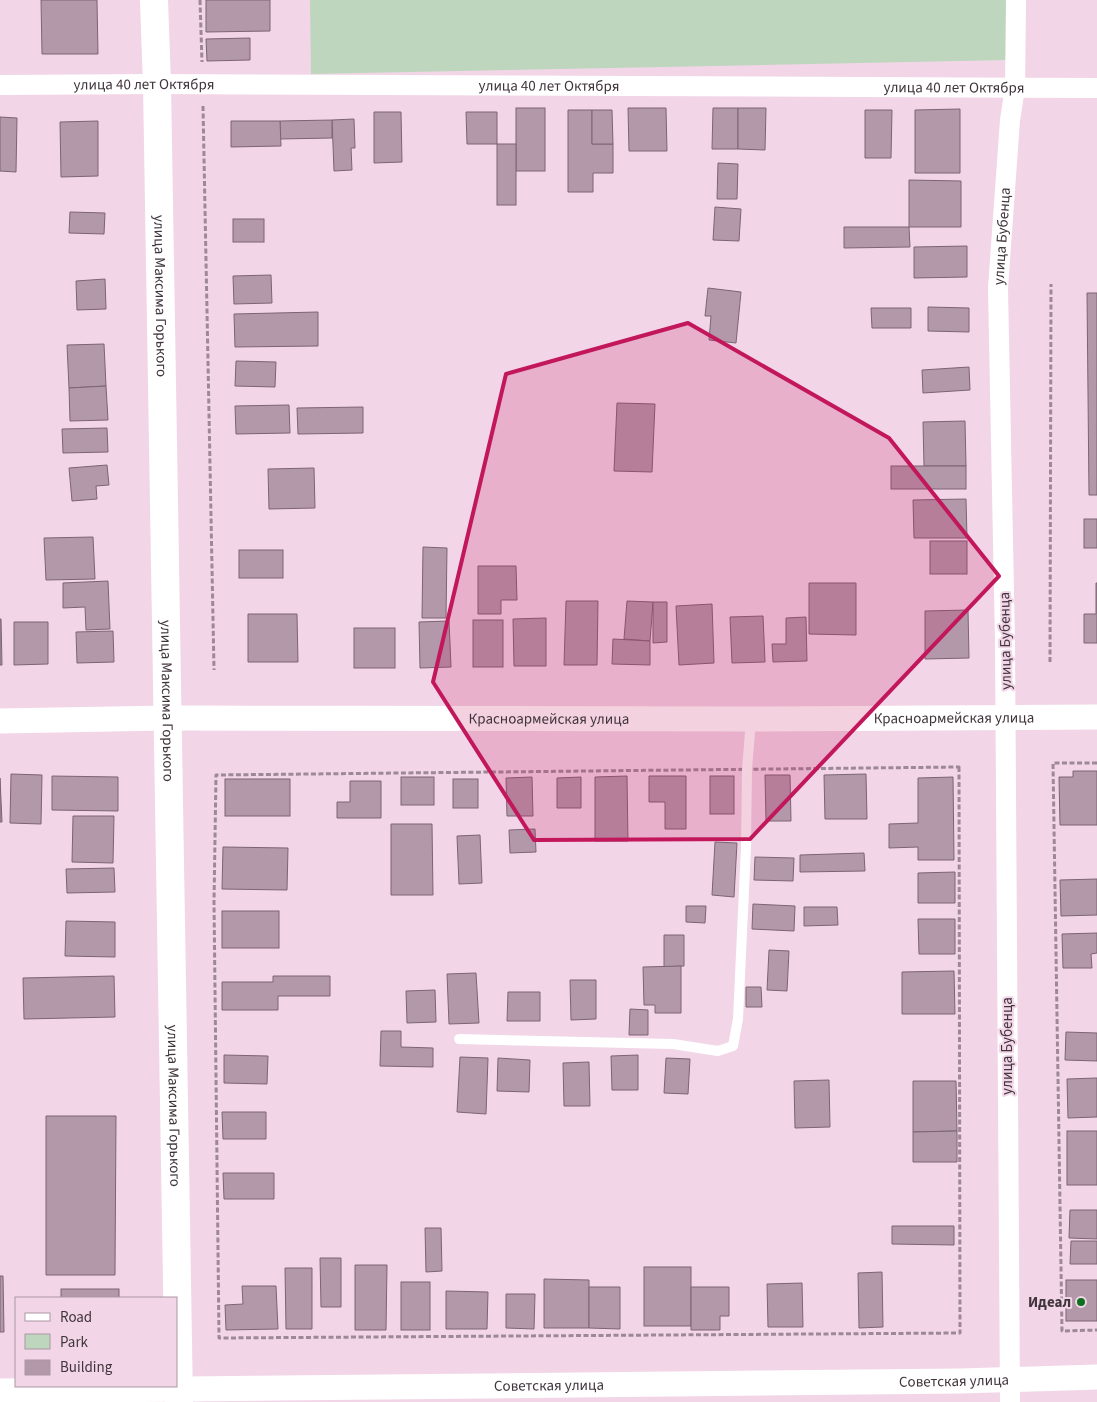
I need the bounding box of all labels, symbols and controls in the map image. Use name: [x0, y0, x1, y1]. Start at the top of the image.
street label: улица 40 лет Октября: [73, 74, 215, 96]
street label: улица 40 лет Октября: [478, 75, 620, 97]
street label: улица 40 лет Октября: [883, 77, 1025, 99]
street label: улица Бубенца: [988, 187, 1016, 286]
street label: улица Максима Горького: [148, 215, 172, 377]
street label: улица Бубенца: [994, 592, 1017, 690]
street label: улица Максима Горького: [155, 620, 179, 782]
street label: Красноармейская улица: [874, 707, 1034, 729]
street label: Красноармейская улица: [469, 709, 629, 730]
street label: улица Бубенца: [997, 997, 1018, 1095]
street label: улица Максима Горького: [162, 1025, 185, 1187]
place label: Идеал: [1028, 1292, 1071, 1313]
marker: Идеал: [1075, 1296, 1087, 1308]
legend: [15, 1297, 178, 1387]
text: Road: [60, 1307, 92, 1328]
text: Park: [60, 1332, 89, 1353]
text: Building: [60, 1357, 113, 1378]
street label: Советская улица: [899, 1370, 1009, 1393]
street label: Советская улица: [494, 1375, 604, 1397]

